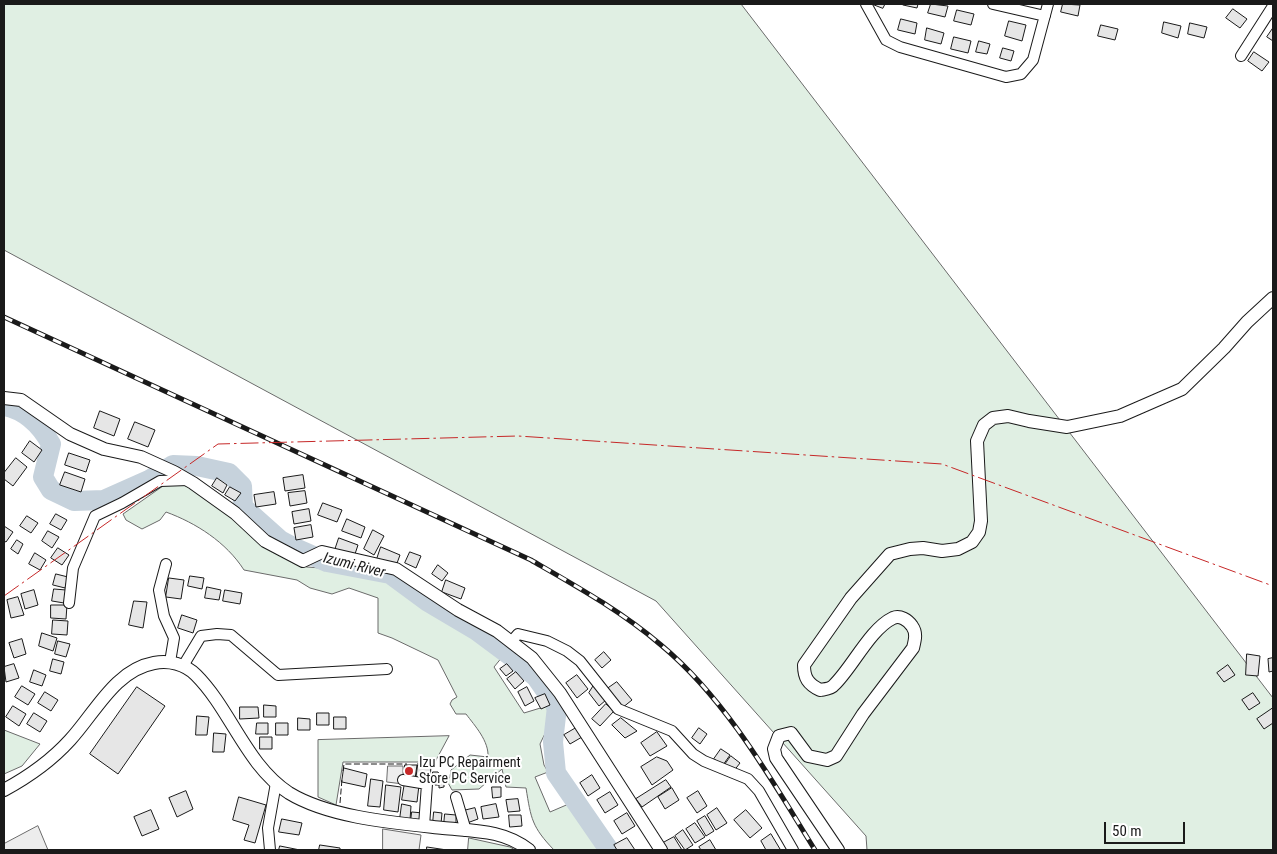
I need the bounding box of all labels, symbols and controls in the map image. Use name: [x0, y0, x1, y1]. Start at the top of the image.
water label: Izumi River: [321, 550, 387, 582]
place label: Izu PC Repairment Store PC Service: [419, 755, 521, 788]
marker: Izu PC Repairment Store PC Service: [403, 765, 415, 777]
scale bar: [1107, 812, 1188, 844]
text: 50 m: [1112, 822, 1142, 840]

